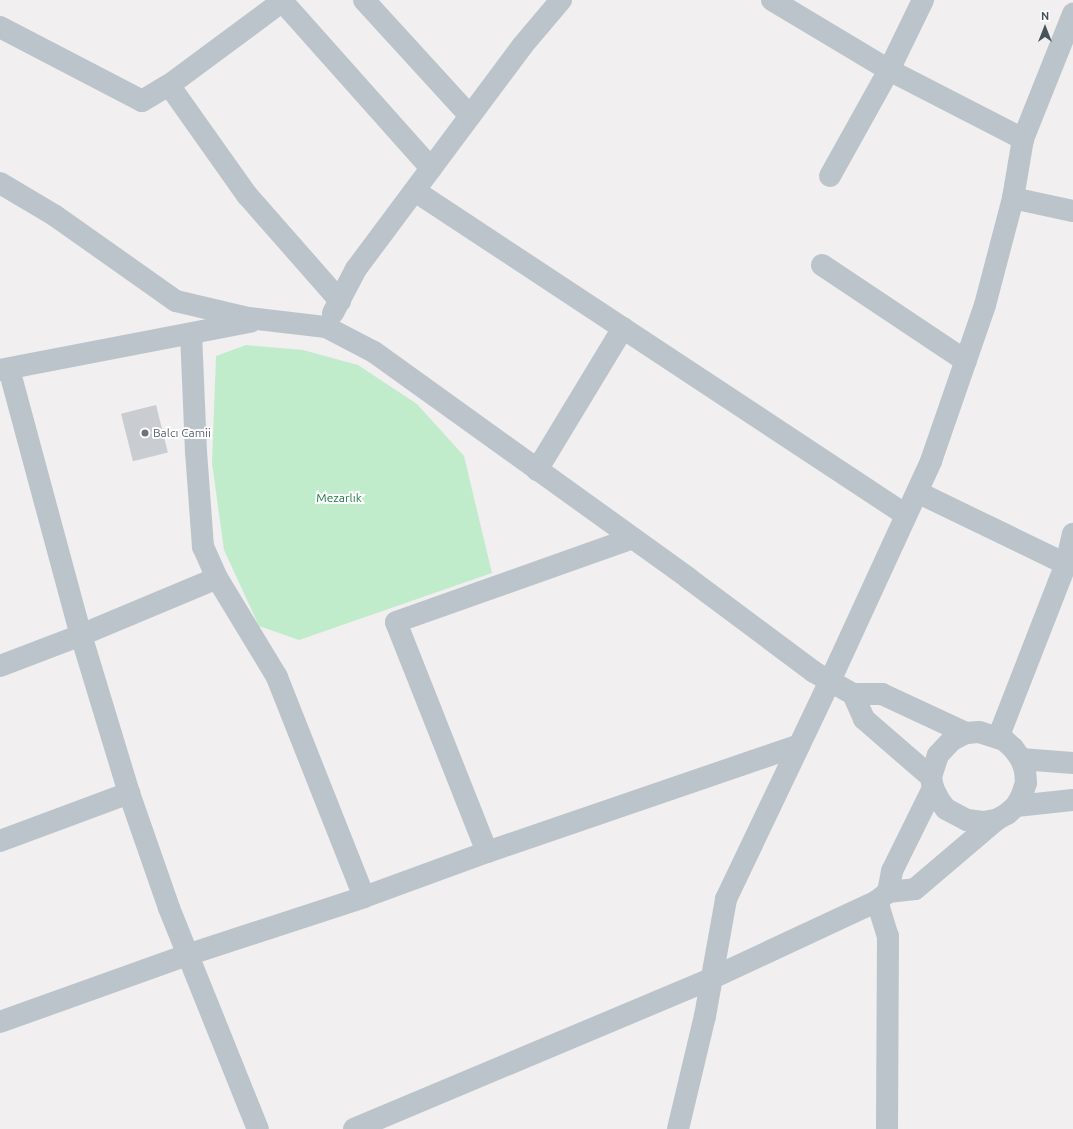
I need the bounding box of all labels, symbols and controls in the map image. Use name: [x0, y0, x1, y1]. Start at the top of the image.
north arrow: [1025, 8, 1065, 48]
text: N: [1041, 10, 1049, 22]
place label: Balcı Camii: [153, 426, 211, 440]
marker: Balcı Camii: [140, 428, 150, 438]
park label: Mezarlık: [316, 491, 362, 505]

